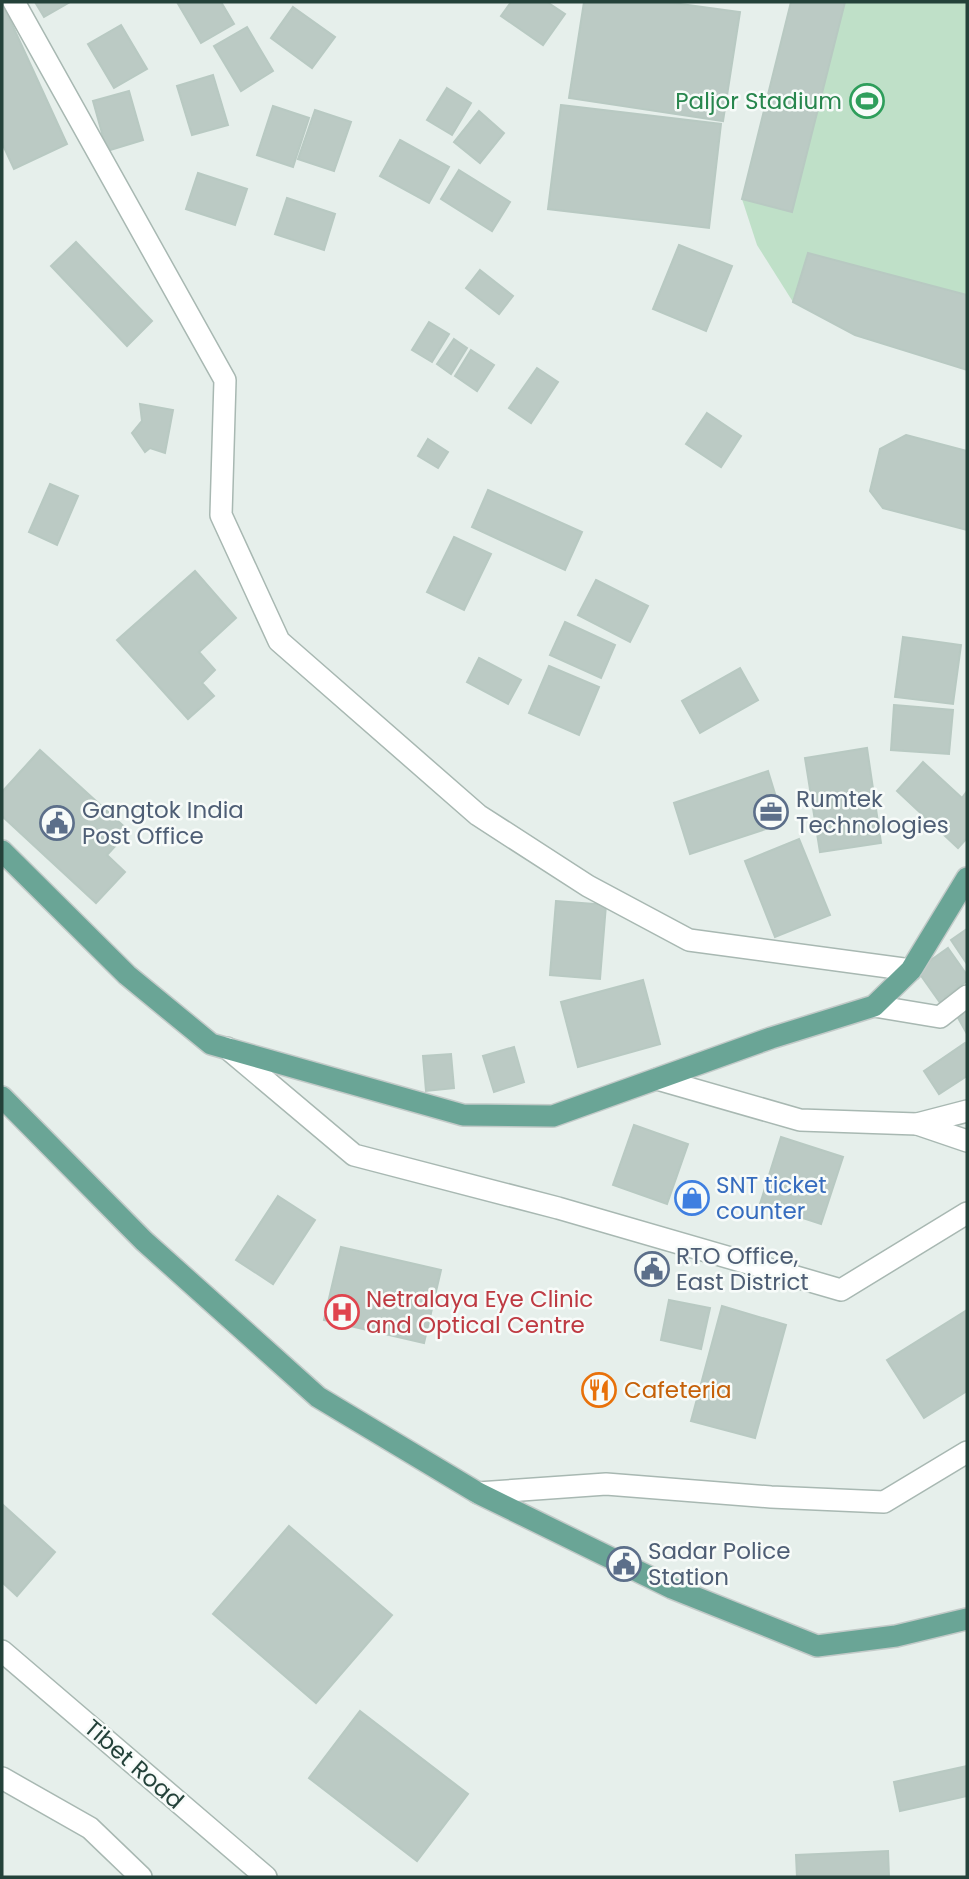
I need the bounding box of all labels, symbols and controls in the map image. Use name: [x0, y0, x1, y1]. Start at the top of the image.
sports icon: Paljor Stadium: [848, 82, 886, 120]
place label: Paljor Stadium: [675, 85, 842, 117]
place label: Rumtek Technologies: [796, 783, 949, 841]
office icon: Rumtek Technologies: [752, 793, 790, 831]
place label: Gangtok India Post Office: [82, 794, 244, 852]
public building icon: Gangtok India Post Office: [38, 804, 76, 842]
place label: SNT ticket counter: [716, 1169, 827, 1227]
shop icon: SNT ticket counter: [673, 1179, 711, 1217]
place label: RTO Office, East District: [676, 1240, 809, 1298]
public building icon: RTO Office, East District: [633, 1250, 671, 1288]
place label: Netralaya Eye Clinic and Optical Centre: [366, 1283, 593, 1341]
hospital icon: Netralaya Eye Clinic and Optical Centre: [323, 1293, 361, 1331]
restaurant icon: Cafeteria: [580, 1371, 618, 1409]
place label: Cafeteria: [624, 1374, 732, 1406]
place label: Sadar Police Station: [648, 1535, 790, 1593]
public building icon: Sadar Police Station: [605, 1545, 643, 1583]
street label: Tibet Road: [77, 1712, 191, 1816]

